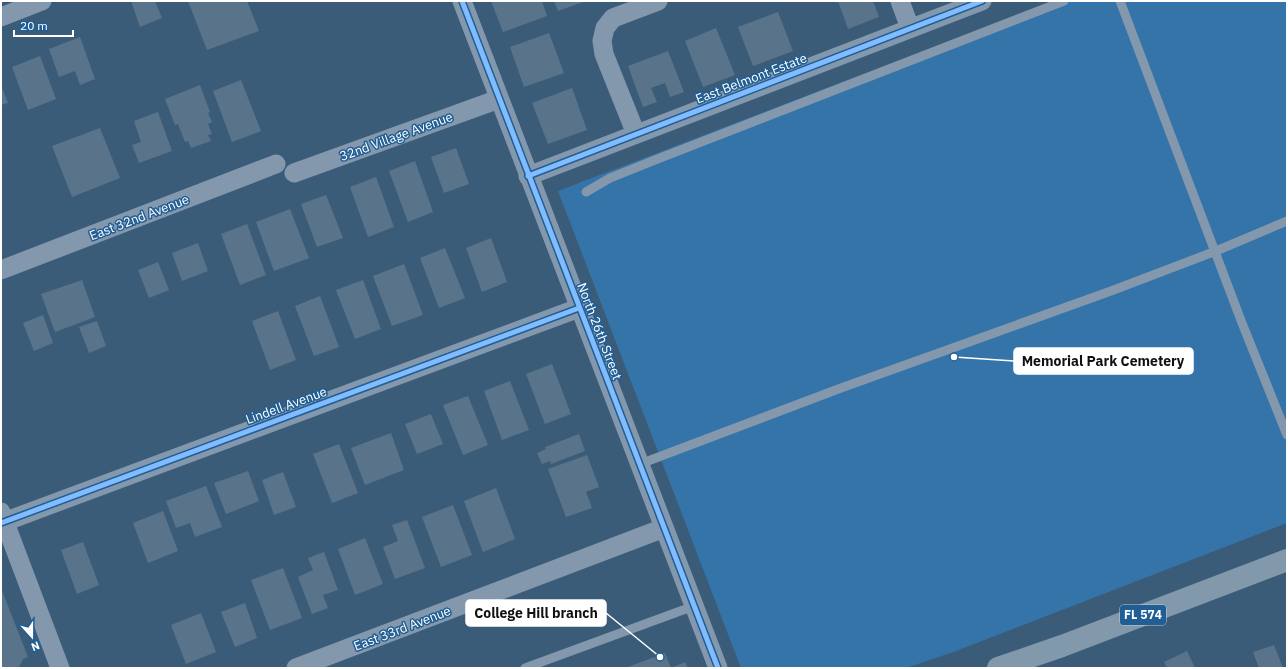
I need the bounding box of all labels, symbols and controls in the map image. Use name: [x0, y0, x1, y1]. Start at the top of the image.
scale bar: [14, 12, 73, 38]
text: 20 m: [20, 18, 48, 33]
street label: East Belmont Estate: [693, 49, 809, 108]
street label: 32nd Village Avenue: [337, 108, 455, 165]
street label: East 32nd Avenue: [87, 191, 191, 244]
street label: North 26th Street: [573, 280, 626, 382]
callout: Memorial Park Cemetery: [1014, 348, 1193, 374]
text: Memorial Park Cemetery: [1022, 352, 1185, 370]
street label: Lindell Avenue: [243, 383, 329, 428]
callout: College Hill branch: [466, 600, 606, 626]
street label: East 33rd Avenue: [351, 602, 453, 655]
text: College Hill branch: [474, 604, 598, 622]
road number: FL 574: [1120, 605, 1166, 625]
north arrow: [12, 617, 52, 657]
text: N: [29, 638, 42, 654]

